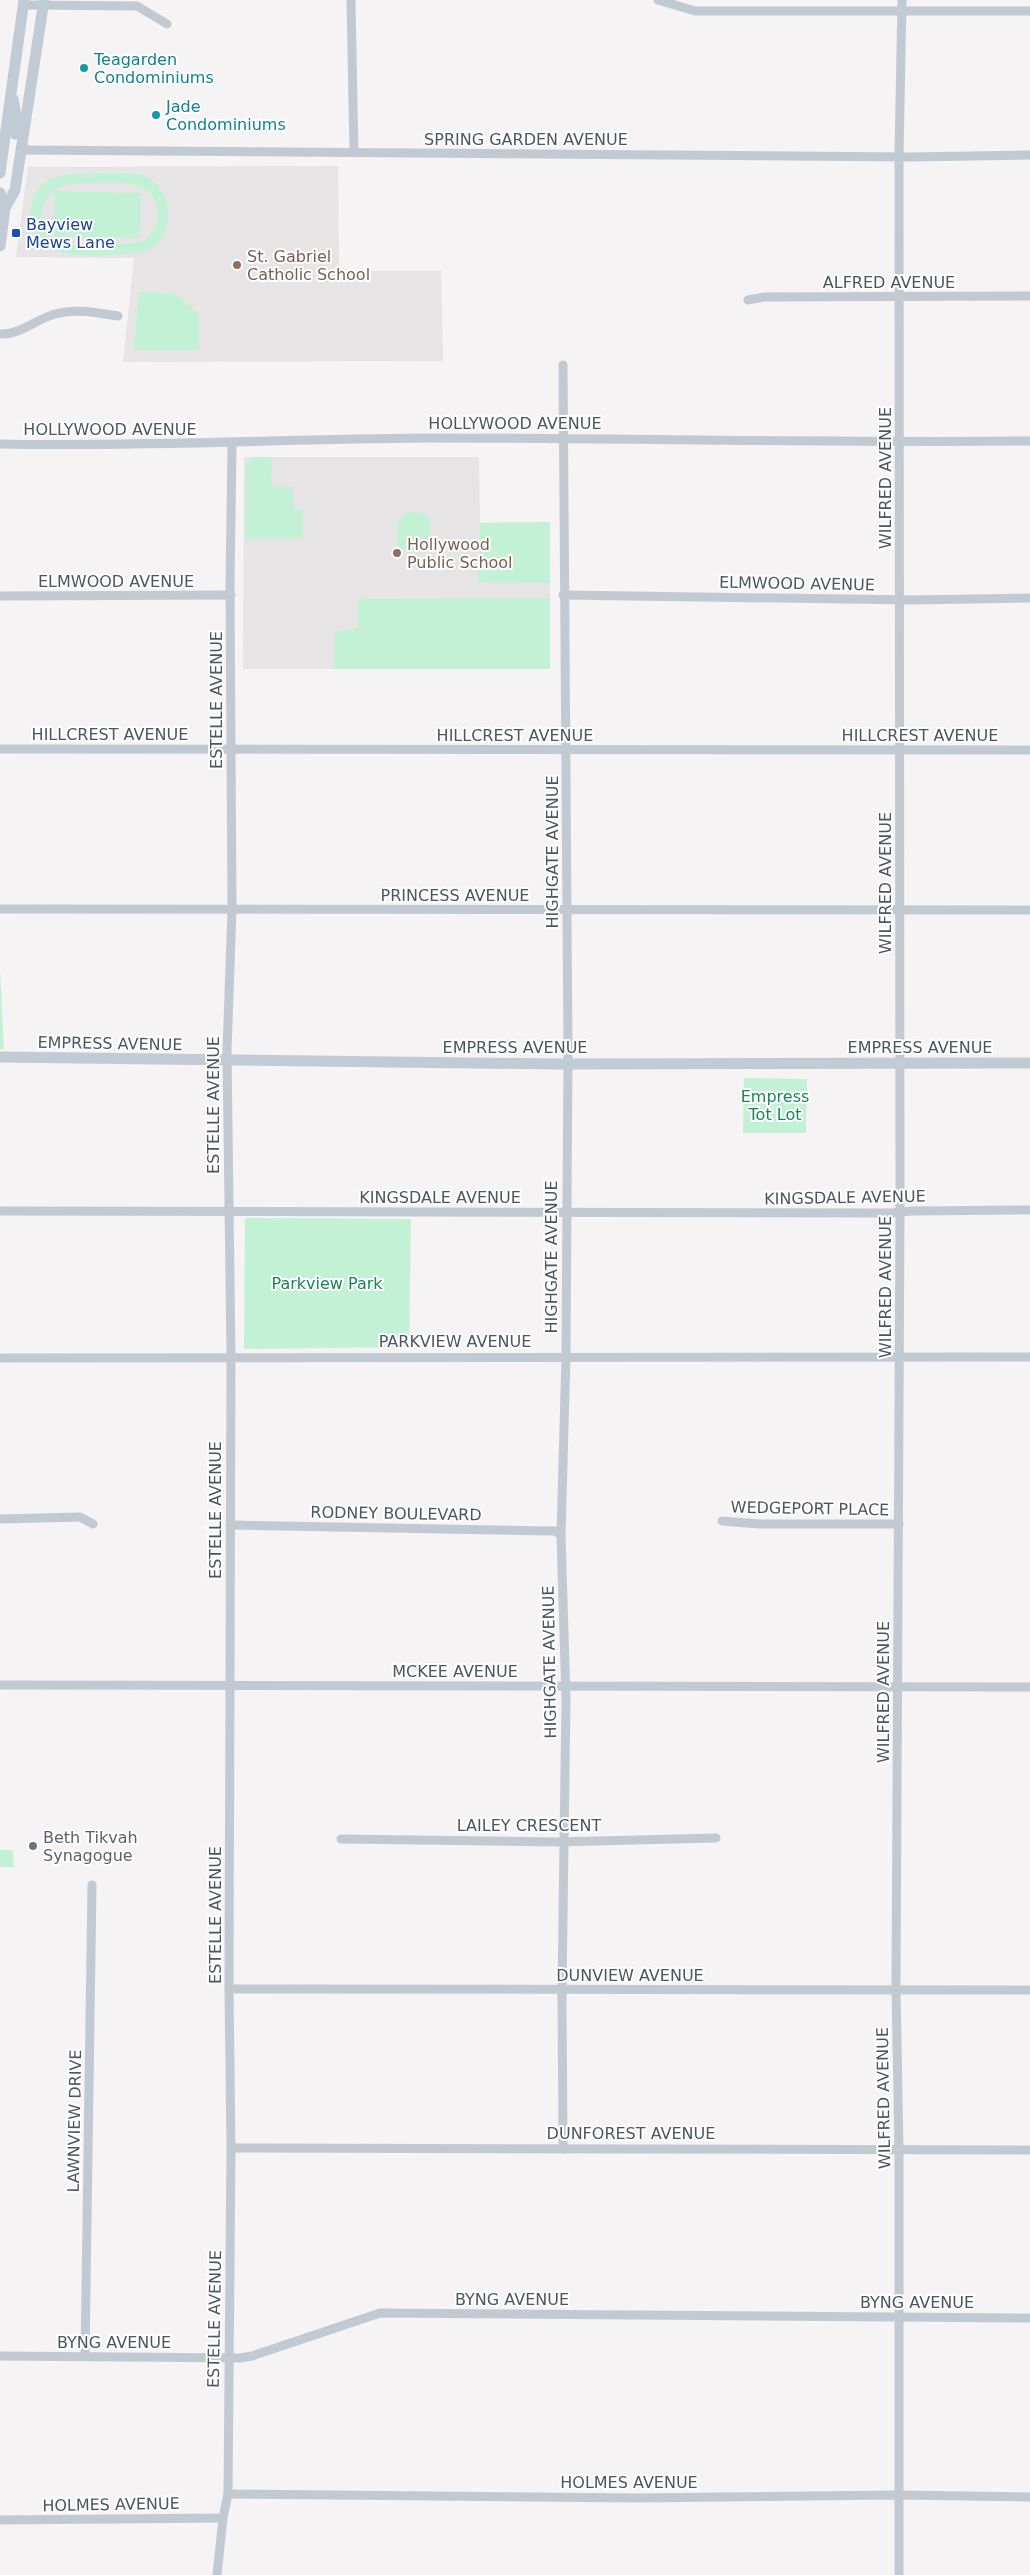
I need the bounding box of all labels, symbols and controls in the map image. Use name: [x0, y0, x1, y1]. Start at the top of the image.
place label: Teagarden Condominiums: [93, 50, 214, 87]
marker: Teagarden Condominiums: [78, 62, 90, 74]
place label: Jade Condominiums: [165, 97, 286, 134]
marker: Jade Condominiums: [150, 109, 162, 121]
street label: SPRING GARDEN AVENUE: [424, 130, 628, 149]
place label: Bayview Mews Lane: [26, 215, 115, 252]
marker: Bayview Mews Lane: [10, 227, 22, 239]
place label: St. Gabriel Catholic School: [247, 247, 370, 284]
marker: St. Gabriel Catholic School: [231, 259, 243, 271]
street label: ALFRED AVENUE: [823, 273, 955, 292]
street label: WILFRED AVENUE: [876, 407, 895, 549]
street label: HOLLYWOOD AVENUE: [428, 414, 602, 433]
street label: HOLLYWOOD AVENUE: [23, 420, 197, 439]
place label: Hollywood Public School: [407, 535, 513, 572]
marker: Hollywood Public School: [391, 547, 403, 559]
street label: ELMWOOD AVENUE: [38, 572, 194, 591]
street label: ELMWOOD AVENUE: [719, 573, 875, 594]
street label: ESTELLE AVENUE: [207, 631, 226, 769]
street label: HILLCREST AVENUE: [32, 725, 188, 744]
street label: HILLCREST AVENUE: [437, 726, 593, 745]
street label: HILLCREST AVENUE: [842, 726, 998, 745]
street label: HIGHGATE AVENUE: [543, 775, 562, 929]
street label: WILFRED AVENUE: [876, 812, 895, 954]
street label: PRINCESS AVENUE: [381, 886, 529, 905]
street label: EMPRESS AVENUE: [37, 1033, 183, 1054]
street label: ESTELLE AVENUE: [204, 1036, 223, 1174]
street label: EMPRESS AVENUE: [443, 1038, 587, 1057]
street label: EMPRESS AVENUE: [848, 1038, 992, 1057]
park label: Empress Tot Lot: [741, 1087, 809, 1124]
street label: HIGHGATE AVENUE: [542, 1180, 561, 1334]
street label: KINGSDALE AVENUE: [764, 1187, 926, 1208]
street label: KINGSDALE AVENUE: [359, 1188, 521, 1207]
street label: WILFRED AVENUE: [876, 1216, 895, 1358]
park label: Parkview Park: [271, 1274, 383, 1293]
street label: PARKVIEW AVENUE: [379, 1332, 531, 1351]
street label: ESTELLE AVENUE: [206, 1441, 225, 1579]
street label: WEDGEPORT PLACE: [730, 1498, 889, 1519]
street label: RODNEY BOULEVARD: [310, 1503, 482, 1524]
street label: HIGHGATE AVENUE: [539, 1585, 560, 1739]
street label: WILFRED AVENUE: [874, 1621, 893, 1763]
street label: MCKEE AVENUE: [392, 1662, 518, 1681]
street label: LAILEY CRESCENT: [457, 1816, 601, 1835]
place label: Beth Tikvah Synagogue: [43, 1828, 138, 1865]
marker: Beth Tikvah Synagogue: [27, 1840, 39, 1852]
street label: ESTELLE AVENUE: [206, 1846, 225, 1984]
street label: DUNVIEW AVENUE: [556, 1966, 704, 1985]
street label: WILFRED AVENUE: [873, 2027, 894, 2169]
street label: LAWNVIEW DRIVE: [64, 2049, 85, 2193]
street label: DUNFOREST AVENUE: [547, 2124, 715, 2143]
street label: ESTELLE AVENUE: [204, 2250, 225, 2388]
street label: BYNG AVENUE: [455, 2290, 569, 2309]
street label: BYNG AVENUE: [860, 2293, 974, 2312]
street label: BYNG AVENUE: [57, 2333, 171, 2352]
street label: HOLMES AVENUE: [560, 2473, 698, 2492]
street label: HOLMES AVENUE: [42, 2494, 180, 2515]

